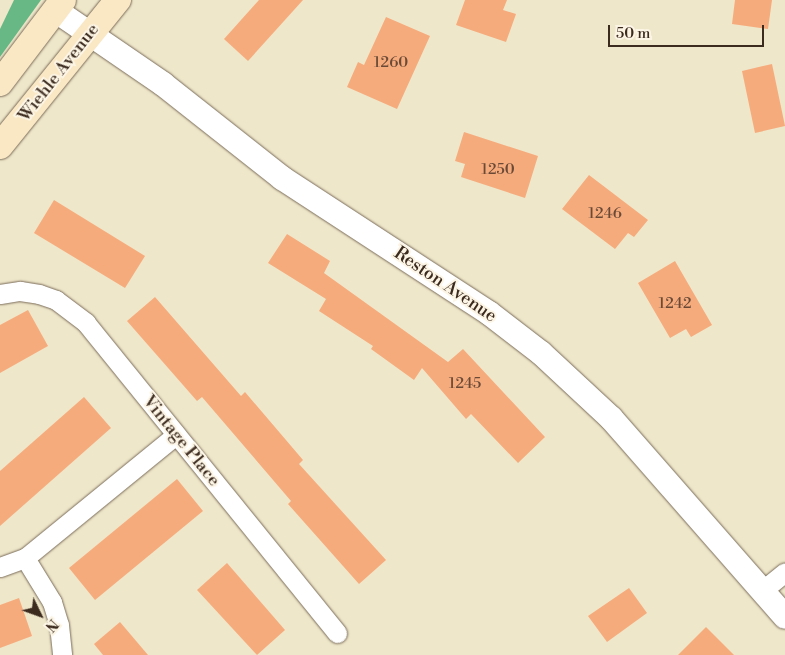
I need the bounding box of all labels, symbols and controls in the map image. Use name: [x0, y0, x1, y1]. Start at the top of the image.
scale bar: [610, 15, 766, 47]
street label: Wiehle Avenue: [14, 20, 104, 126]
text: 50 m: [616, 24, 650, 43]
house number: 1260: [374, 54, 408, 72]
house number: 1250: [481, 161, 515, 179]
house number: 1246: [588, 205, 622, 223]
street label: Reston Avenue: [389, 243, 501, 327]
house number: 1242: [659, 295, 691, 313]
house number: 1245: [449, 375, 481, 393]
street label: Vintage Place: [138, 391, 224, 491]
north arrow: [15, 590, 65, 640]
text: N: [41, 615, 62, 635]

